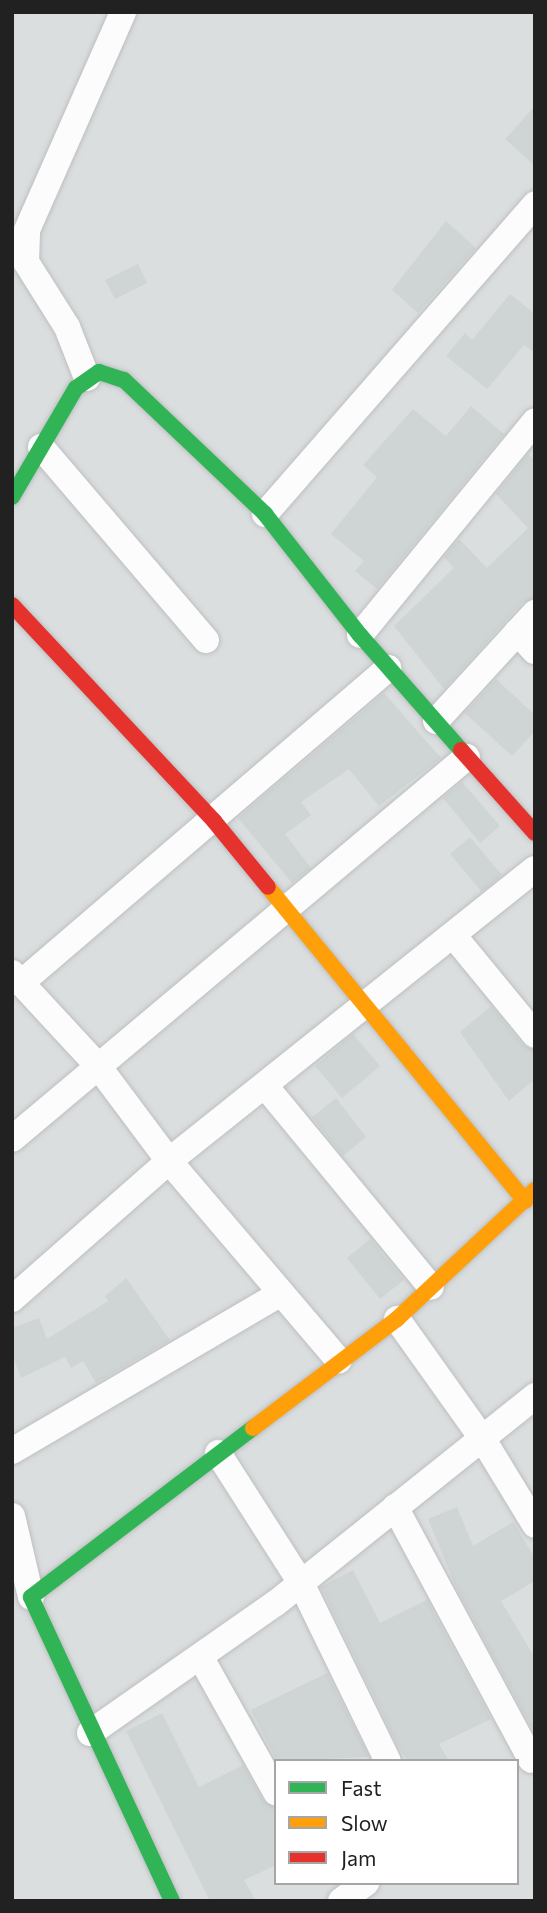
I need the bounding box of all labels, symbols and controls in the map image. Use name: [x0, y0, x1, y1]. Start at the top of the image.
legend: [274, 1759, 519, 1885]
text: Fast: [341, 1775, 382, 1800]
text: Slow: [341, 1810, 388, 1835]
text: Jam: [341, 1845, 376, 1870]

